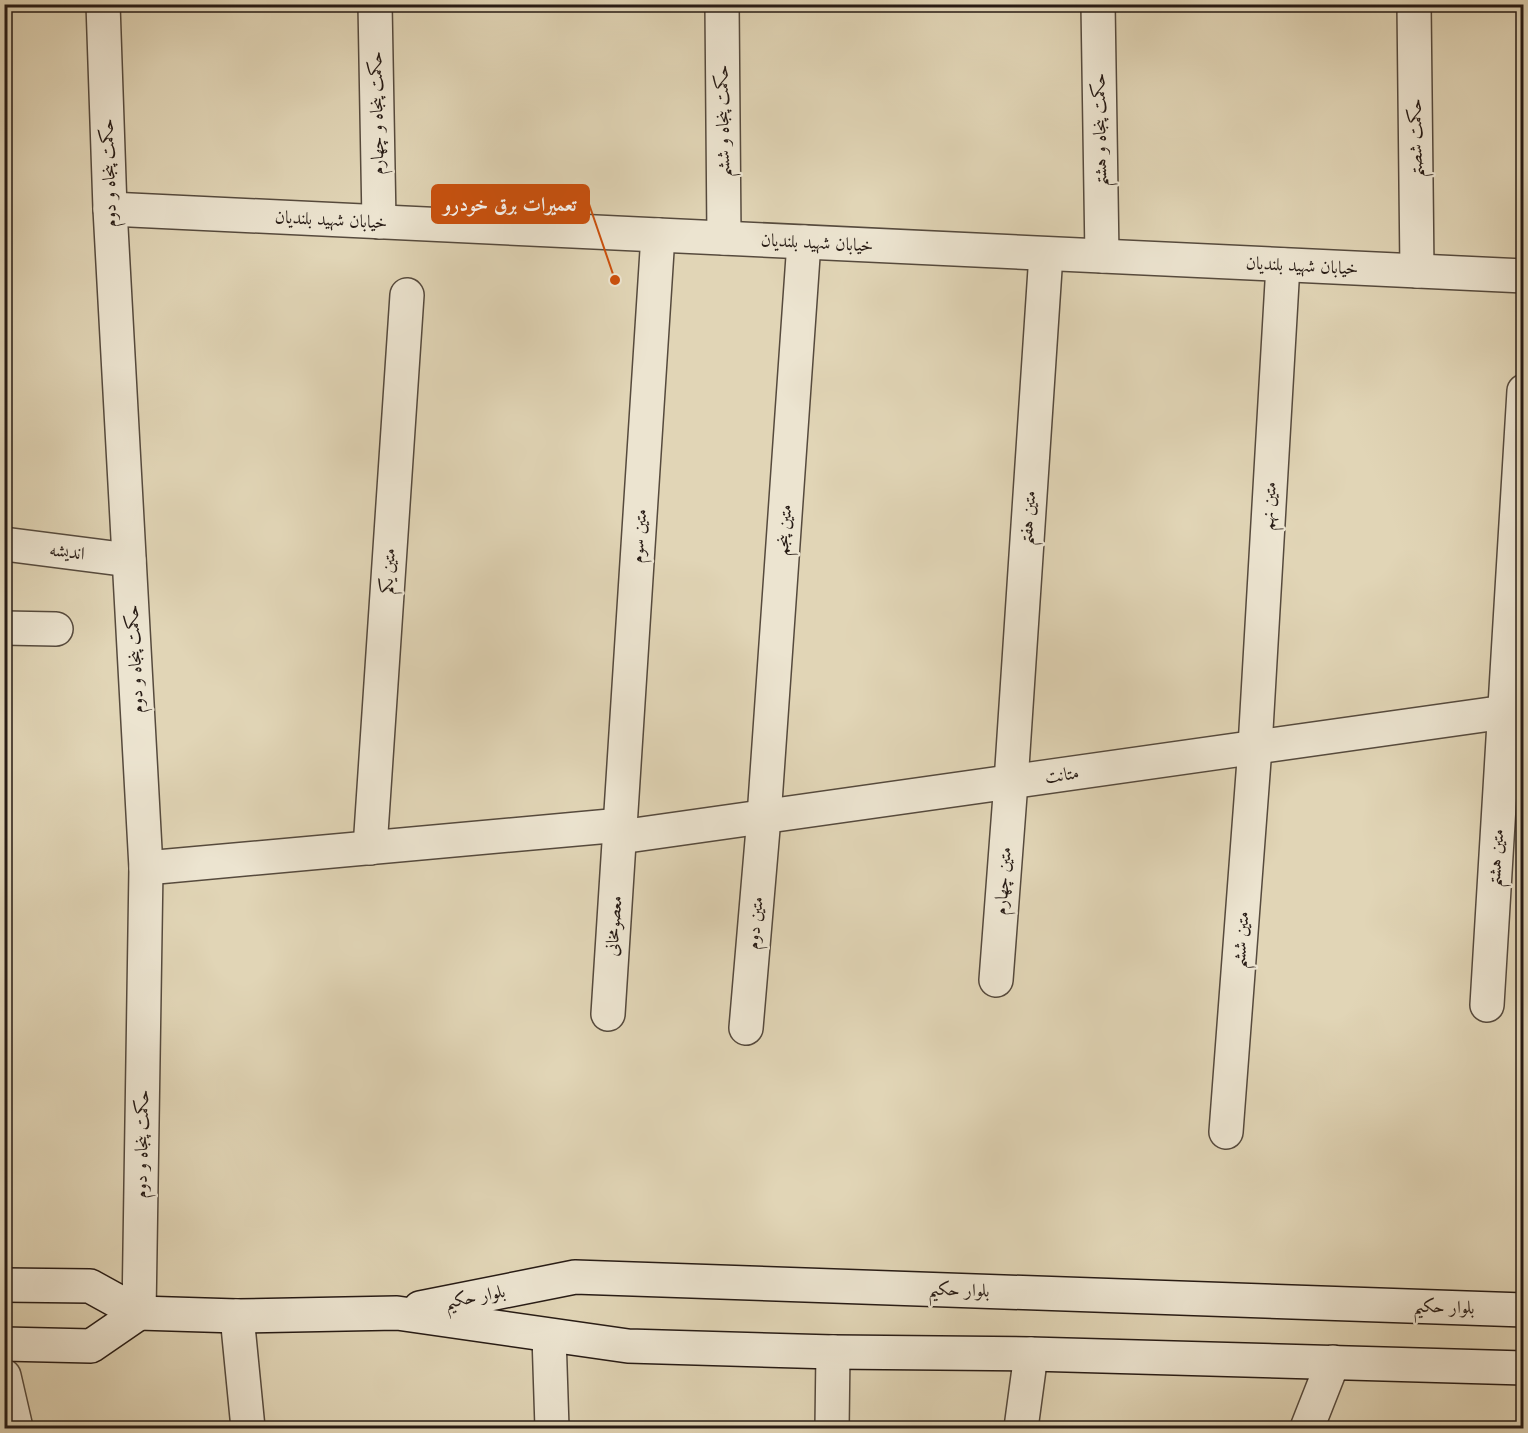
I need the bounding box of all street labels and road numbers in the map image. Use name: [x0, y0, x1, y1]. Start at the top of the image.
street label: حکمت پنجاه و چهارم: [363, 51, 394, 175]
street label: حکمت پنجاه و ششم: [710, 64, 741, 178]
street label: حکمت پنجاه و هشتم: [1087, 73, 1118, 187]
street label: حکمت شصتم: [1403, 98, 1434, 178]
street label: حکمت پنجاه و دوم: [95, 118, 126, 228]
street label: خیابان شهید بلندیان: [274, 205, 388, 235]
street label: خیابان شهید بلندیان: [760, 228, 874, 258]
street label: خیابان شهید بلندیان: [1245, 251, 1359, 281]
street label: متین نهم: [1255, 481, 1287, 531]
street label: متین هفتم: [1014, 490, 1047, 547]
street label: متین پنجم: [770, 503, 802, 557]
street label: متین سوم: [625, 508, 656, 564]
street label: اندیشه: [48, 537, 86, 567]
street label: متین یکم: [374, 547, 406, 595]
street label: حکمت پنجاه و دوم: [120, 604, 153, 714]
street label: متانت: [1043, 760, 1081, 790]
street label: متین هشتم: [1481, 828, 1515, 888]
street label: متین چهارم: [988, 846, 1021, 916]
street label: معصومخانی: [599, 895, 629, 957]
street label: متین دوم: [740, 895, 773, 951]
street label: متین ششم: [1227, 911, 1260, 970]
street label: حکمت پنجاه و دوم: [129, 1089, 158, 1199]
street label: بلوار حکیم: [928, 1276, 990, 1309]
street label: بلوار حکیم: [443, 1279, 508, 1320]
street label: بلوار حکیم: [1413, 1293, 1475, 1326]

